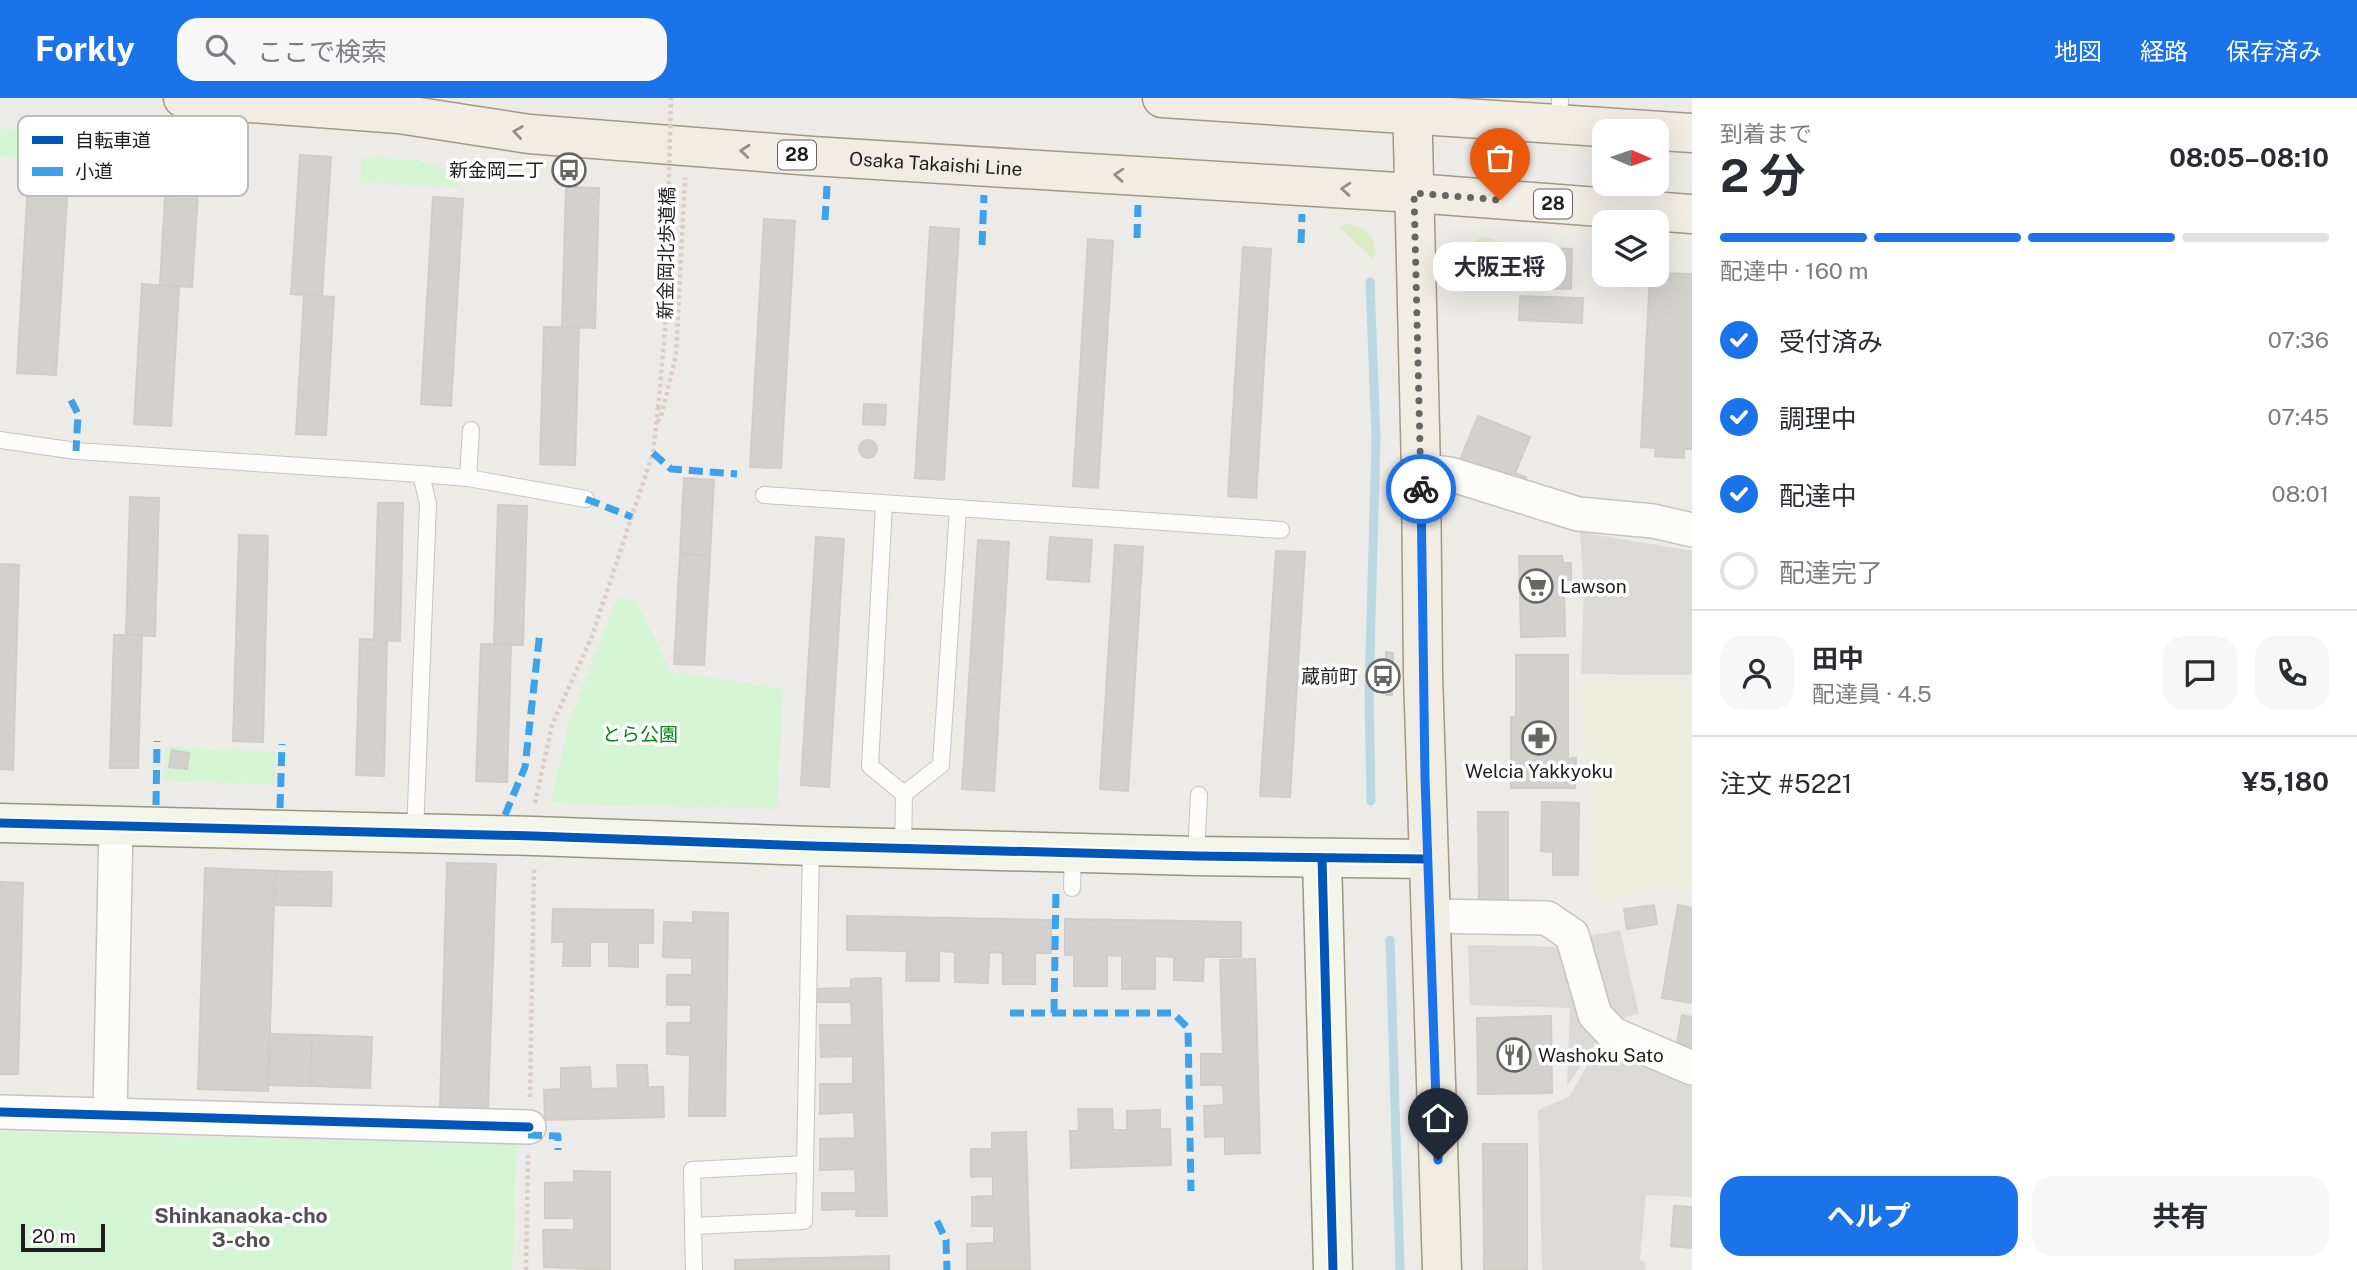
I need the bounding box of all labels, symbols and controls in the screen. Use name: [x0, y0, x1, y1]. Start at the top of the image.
search box: [177, 18, 667, 81]
text: Forkly: [35, 30, 135, 68]
icon: search: [201, 30, 239, 68]
text: ここで検索: [257, 36, 387, 67]
text: 地図: [2054, 37, 2102, 65]
text: 経路: [2140, 37, 2188, 65]
text: 保存済み: [2226, 37, 2322, 65]
legend: [18, 116, 248, 196]
north arrow: [1592, 119, 1670, 196]
map controls: [1592, 119, 1669, 287]
text: 到着まで: [1720, 120, 1812, 147]
one-way arrow: [512, 125, 524, 140]
pin: [1470, 128, 1530, 200]
text: 自転車道: [75, 129, 151, 151]
icon: bag: [1481, 139, 1519, 177]
road number: 28: [778, 140, 816, 170]
text: 08:05–08:10: [2169, 142, 2329, 173]
one-way arrow: [739, 144, 750, 159]
street label: Osaka Takaishi Line: [849, 147, 1023, 180]
text: 2 分: [1720, 148, 1806, 202]
bus stop icon: 新金岡二丁: [550, 151, 588, 189]
place label: 新金岡二丁: [449, 159, 544, 181]
text: 小道: [75, 160, 113, 182]
one-way arrow: [1113, 168, 1124, 183]
one-way arrow: [1340, 182, 1351, 197]
street label: 新金岡北歩道橋: [654, 186, 678, 320]
road number: 28: [1534, 190, 1572, 218]
button: layers: [1592, 210, 1669, 287]
callout: 大阪王将: [1434, 242, 1566, 291]
text: 大阪王将: [1454, 253, 1546, 280]
text: 配達中 · 160 m: [1720, 257, 1868, 284]
icon: check: [1720, 321, 1758, 359]
text: 受付済み: [1779, 326, 1883, 357]
text: 07:36: [2268, 326, 2329, 353]
icon: check: [1720, 398, 1758, 436]
text: 調理中: [1779, 403, 1857, 434]
text: 07:45: [2268, 403, 2329, 430]
courier: [1386, 454, 1456, 524]
icon: bike: [1402, 470, 1440, 508]
icon: check: [1720, 475, 1758, 513]
text: 配達中: [1779, 480, 1857, 511]
text: 08:01: [2272, 480, 2329, 507]
text: 配達完了: [1779, 557, 1883, 588]
supermarket icon: Lawson: [1517, 567, 1555, 605]
place label: Lawson: [1560, 575, 1627, 597]
button: person: [1720, 636, 1794, 710]
button: chat: [2163, 636, 2237, 710]
button: phone: [2255, 636, 2329, 710]
text: 田中: [1812, 643, 1864, 674]
bus stop icon: 蔵前町: [1364, 657, 1402, 695]
place label: 蔵前町: [1301, 665, 1358, 687]
text: 配達員 · 4.5: [1812, 680, 1932, 707]
pharmacy icon: Welcia Yakkyoku: [1520, 719, 1558, 757]
park label: とら公園: [602, 723, 678, 745]
place label: Welcia Yakkyoku: [1465, 760, 1613, 782]
text: ¥5,180: [2242, 766, 2329, 797]
text: 注文 #5221: [1720, 768, 1852, 799]
restaurant icon: Washoku Sato: [1495, 1036, 1533, 1074]
place label: Washoku Sato: [1538, 1044, 1664, 1066]
pin: [1408, 1088, 1468, 1160]
icon: home: [1419, 1099, 1457, 1137]
button: ヘルプ: [1720, 1176, 2018, 1256]
button: 共有: [2032, 1176, 2329, 1256]
district label: Shinkanaoka-cho 3-cho: [154, 1203, 328, 1252]
scale bar: [21, 1221, 105, 1253]
text: 20 m: [32, 1225, 76, 1247]

